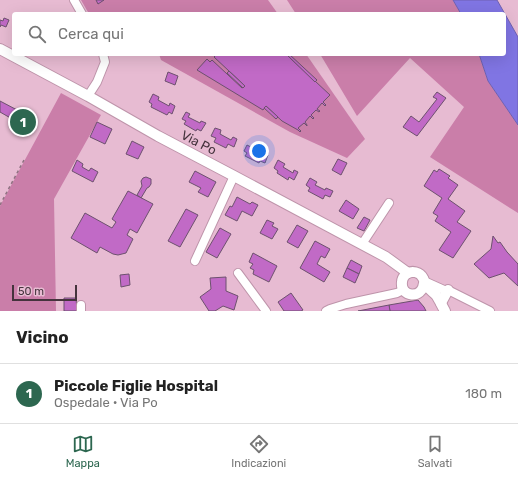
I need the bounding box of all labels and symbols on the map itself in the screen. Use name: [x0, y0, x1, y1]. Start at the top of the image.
pin: 1: [10, 107, 36, 137]
street label: Via Po: [179, 127, 219, 158]
your location: [249, 141, 269, 161]
scale bar: [12, 283, 77, 302]

